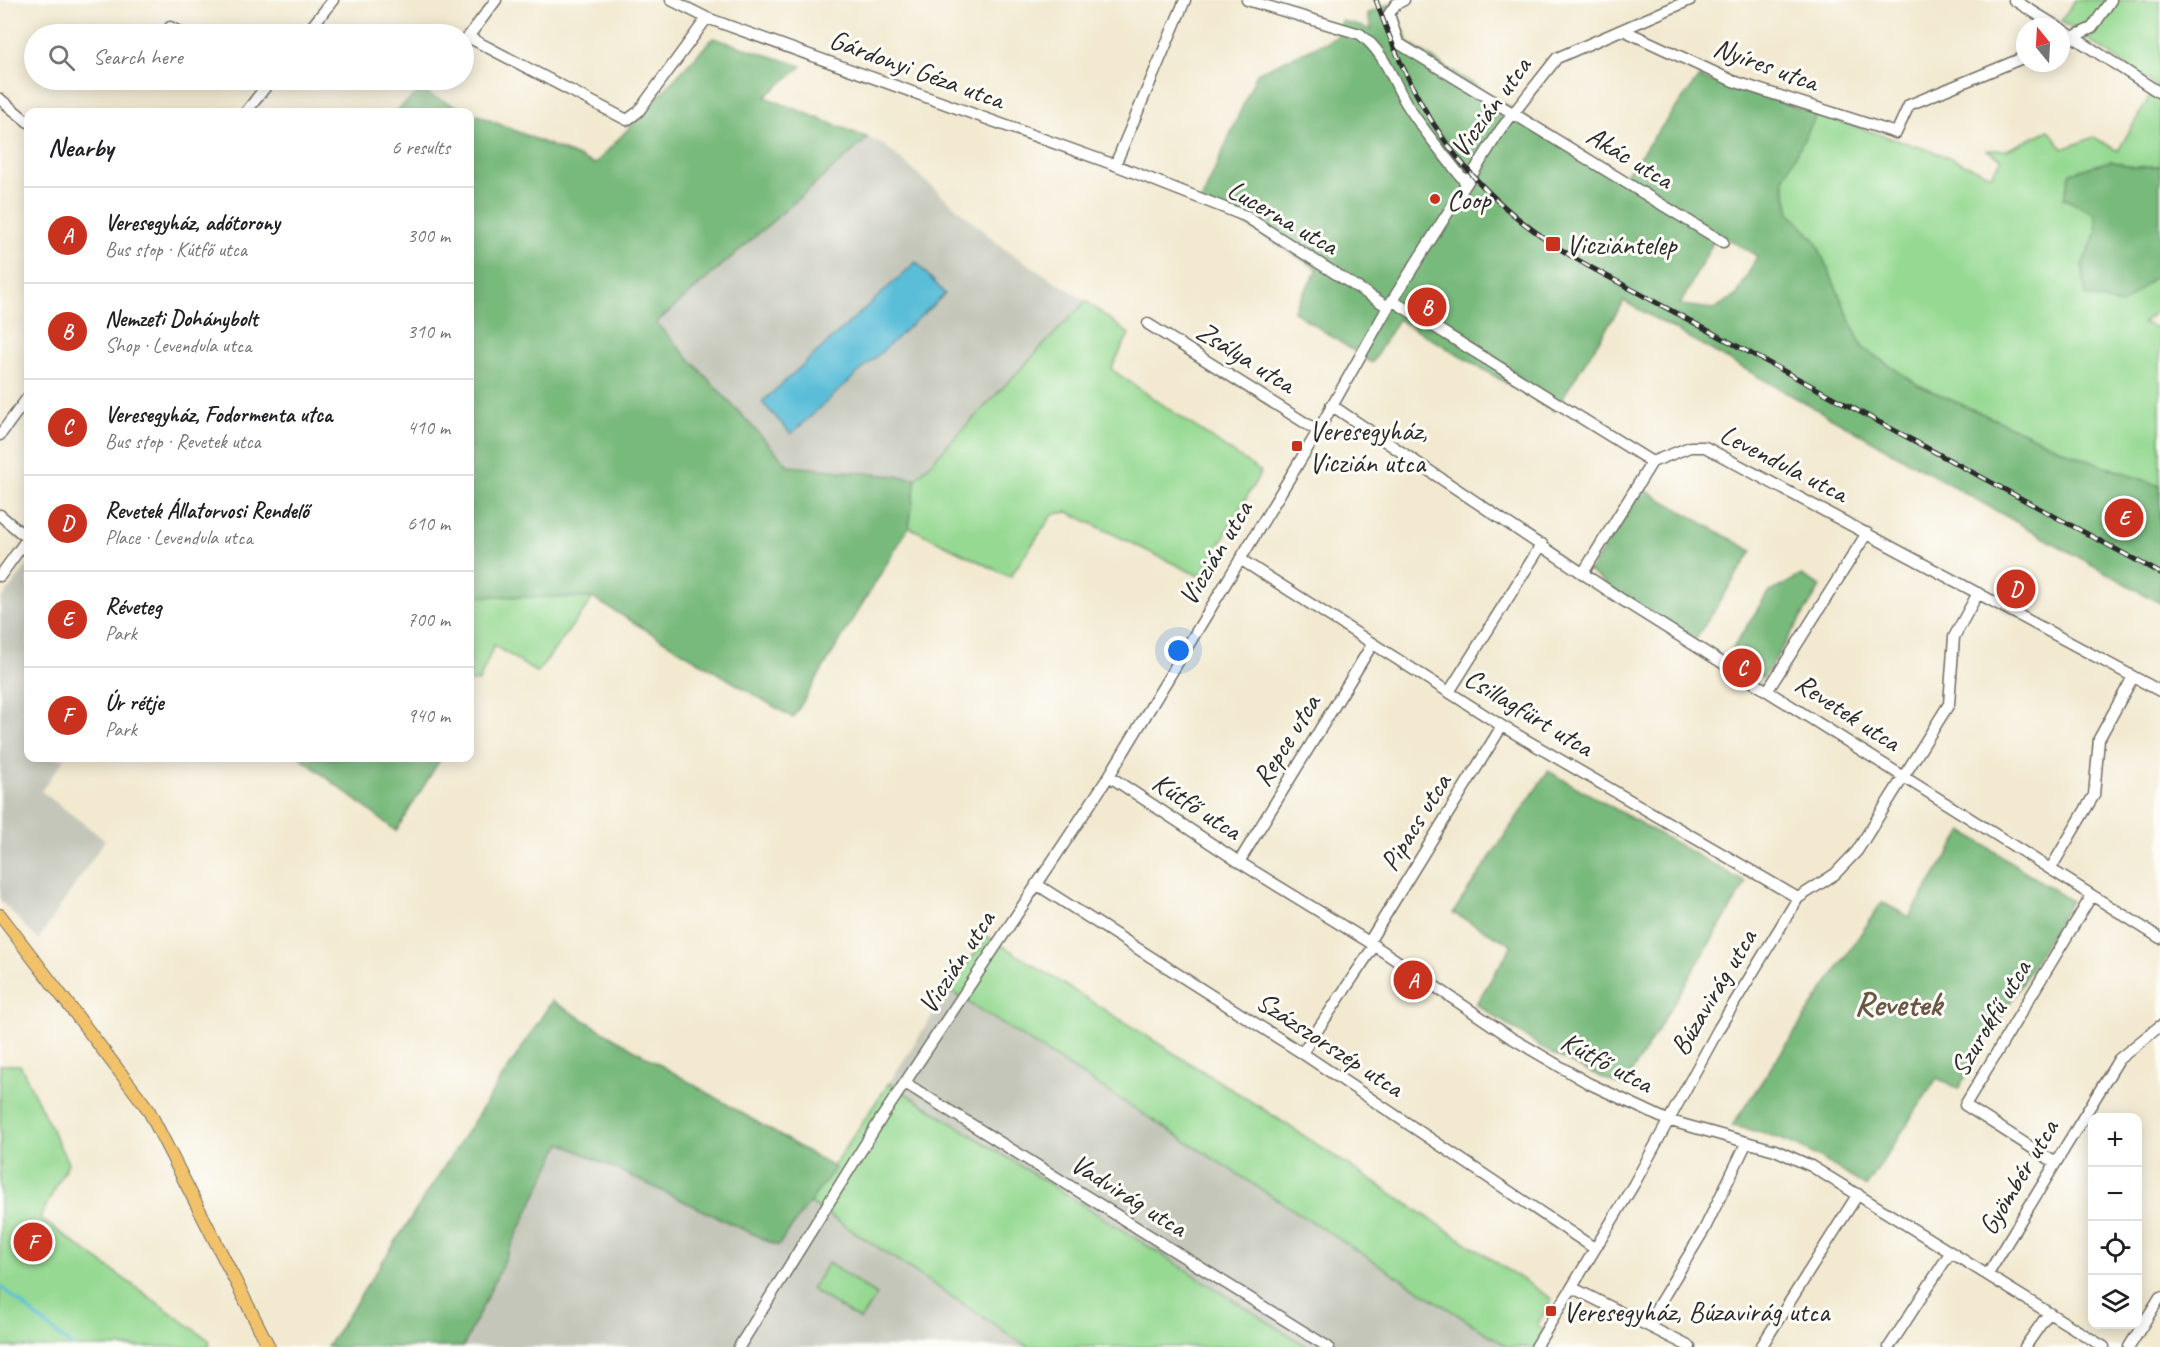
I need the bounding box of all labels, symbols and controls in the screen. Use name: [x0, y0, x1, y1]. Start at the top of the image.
north arrow: [2016, 18, 2070, 72]
street label: Gárdonyi Géza utca: [825, 21, 1011, 118]
search box: [24, 24, 474, 90]
street label: Nyíres utca: [1709, 29, 1825, 100]
icon: search: [45, 41, 78, 74]
text: Search here: [93, 43, 183, 71]
street label: Viczián utca: [1442, 48, 1539, 164]
street label: Akác utca: [1580, 118, 1681, 197]
text: Nearby: [48, 131, 113, 164]
text: 6 results: [391, 135, 450, 160]
street label: Lucerna utca: [1221, 171, 1346, 263]
place label: Coop: [1447, 182, 1492, 217]
marker: Coop: [1428, 192, 1442, 206]
text: Veresegyház, adótorony: [105, 209, 280, 237]
text: A: [62, 223, 73, 248]
text: 300 m: [407, 223, 450, 248]
place label: Vicziántelep: [1566, 227, 1678, 262]
marker: Vicziántelep: [1544, 235, 1562, 253]
text: Bus stop · Kútfő utca: [105, 237, 247, 262]
pin: B: [1408, 284, 1446, 330]
text: Nemzeti Dohánybolt: [105, 305, 258, 333]
street label: Zsálya utca: [1190, 313, 1304, 402]
text: B: [62, 319, 73, 344]
text: 310 m: [407, 319, 450, 344]
text: Shop · Levendula utca: [105, 333, 251, 358]
text: Veresegyház, Fodormenta utca: [105, 401, 332, 429]
place label: Veresegyház, Viczián utca: [1309, 413, 1428, 480]
text: C: [63, 415, 72, 440]
text: 410 m: [407, 415, 450, 440]
street label: Levendula utca: [1714, 416, 1856, 511]
text: Bus stop · Revetek utca: [105, 429, 260, 454]
marker: Veresegyház, Viczián utca: [1290, 439, 1304, 453]
street label: Viczián utca: [1170, 493, 1261, 612]
pin: E: [2104, 496, 2144, 540]
text: Revetek Állatorvosi Rendelő: [105, 497, 308, 525]
text: D: [62, 511, 73, 536]
text: 610 m: [407, 511, 450, 536]
text: Place · Levendula utca: [105, 525, 253, 550]
pin: D: [1996, 566, 2036, 612]
text: Réveteg: [105, 593, 161, 621]
text: E: [62, 607, 73, 632]
text: 700 m: [407, 607, 450, 632]
text: Park: [105, 621, 137, 646]
your location: [1164, 636, 1193, 665]
pin: C: [1722, 646, 1762, 690]
street label: Csillagfürt utca: [1458, 660, 1601, 765]
street label: Revetek utca: [1789, 665, 1909, 760]
street label: Repce utca: [1244, 686, 1329, 793]
text: Úr rétje: [105, 689, 163, 717]
text: F: [63, 703, 72, 728]
text: 940 m: [407, 703, 450, 728]
text: Park: [105, 717, 137, 742]
street label: Kútfő utca: [1146, 764, 1250, 849]
street label: Pipacs utca: [1371, 765, 1459, 877]
street label: Viczián utca: [910, 902, 1003, 1020]
street label: Búzavirág utca: [1662, 921, 1765, 1061]
street label: Szurokfű utca: [1942, 952, 2039, 1083]
pin: A: [1394, 958, 1432, 1002]
district label: Revetek: [1854, 982, 1945, 1025]
street label: Százszorszép utca: [1250, 983, 1412, 1106]
street label: Kútfő utca: [1555, 1023, 1661, 1102]
street label: Gyömbér utca: [1970, 1112, 2067, 1241]
map controls: [2088, 1113, 2142, 1329]
button: +: [2088, 1113, 2142, 1167]
street label: Vadvirág utca: [1064, 1146, 1195, 1245]
button: −: [2088, 1167, 2142, 1221]
pin: F: [14, 1220, 52, 1264]
button: locate: [2088, 1221, 2142, 1275]
button: layers: [2088, 1275, 2142, 1329]
place label: Veresegyház, Búzavirág utca: [1563, 1294, 1831, 1329]
marker: Veresegyház, Búzavirág utca: [1544, 1304, 1558, 1318]

